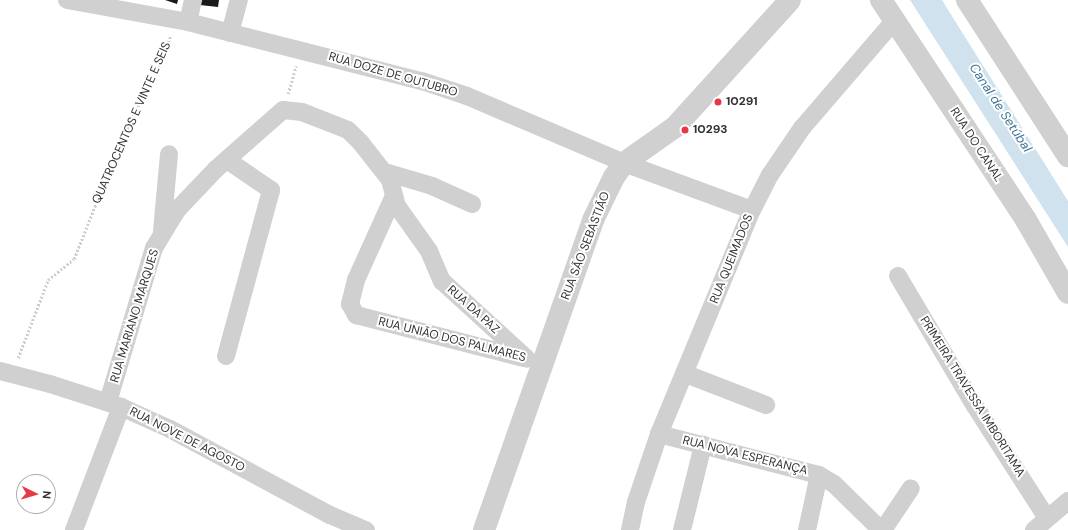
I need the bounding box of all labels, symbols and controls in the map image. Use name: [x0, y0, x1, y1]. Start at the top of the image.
street label: QUATROCENTOS E VINTE E SEIS: [90, 40, 174, 206]
street label: RUA DOZE DE OUTUBRO: [327, 50, 459, 100]
water label: Canal de Setúbal: [966, 61, 1034, 155]
place label: 10291: [726, 95, 758, 109]
marker: 10291: [713, 97, 723, 107]
street label: RUA DO CANAL: [947, 105, 1005, 185]
place label: 10293: [693, 123, 727, 137]
marker: 10293: [680, 125, 690, 135]
street label: RUA SÃO SEBASTIÃO: [559, 190, 613, 302]
street label: RUA QUEIMADOS: [708, 212, 756, 306]
street label: RUA MARIANO MARQUES: [108, 248, 162, 384]
street label: RUA DA PAZ: [444, 283, 502, 337]
street label: PRIMEIRA TRAVESSA IMBORITAMA: [916, 314, 1028, 480]
street label: RUA UNIÃO DOS PALMARES: [377, 315, 527, 365]
street label: RUA NOVE DE AGOSTO: [127, 405, 247, 475]
street label: RUA NOVA ESPERANÇA: [681, 433, 809, 479]
north arrow: [16, 474, 56, 514]
text: N: [40, 490, 54, 500]

